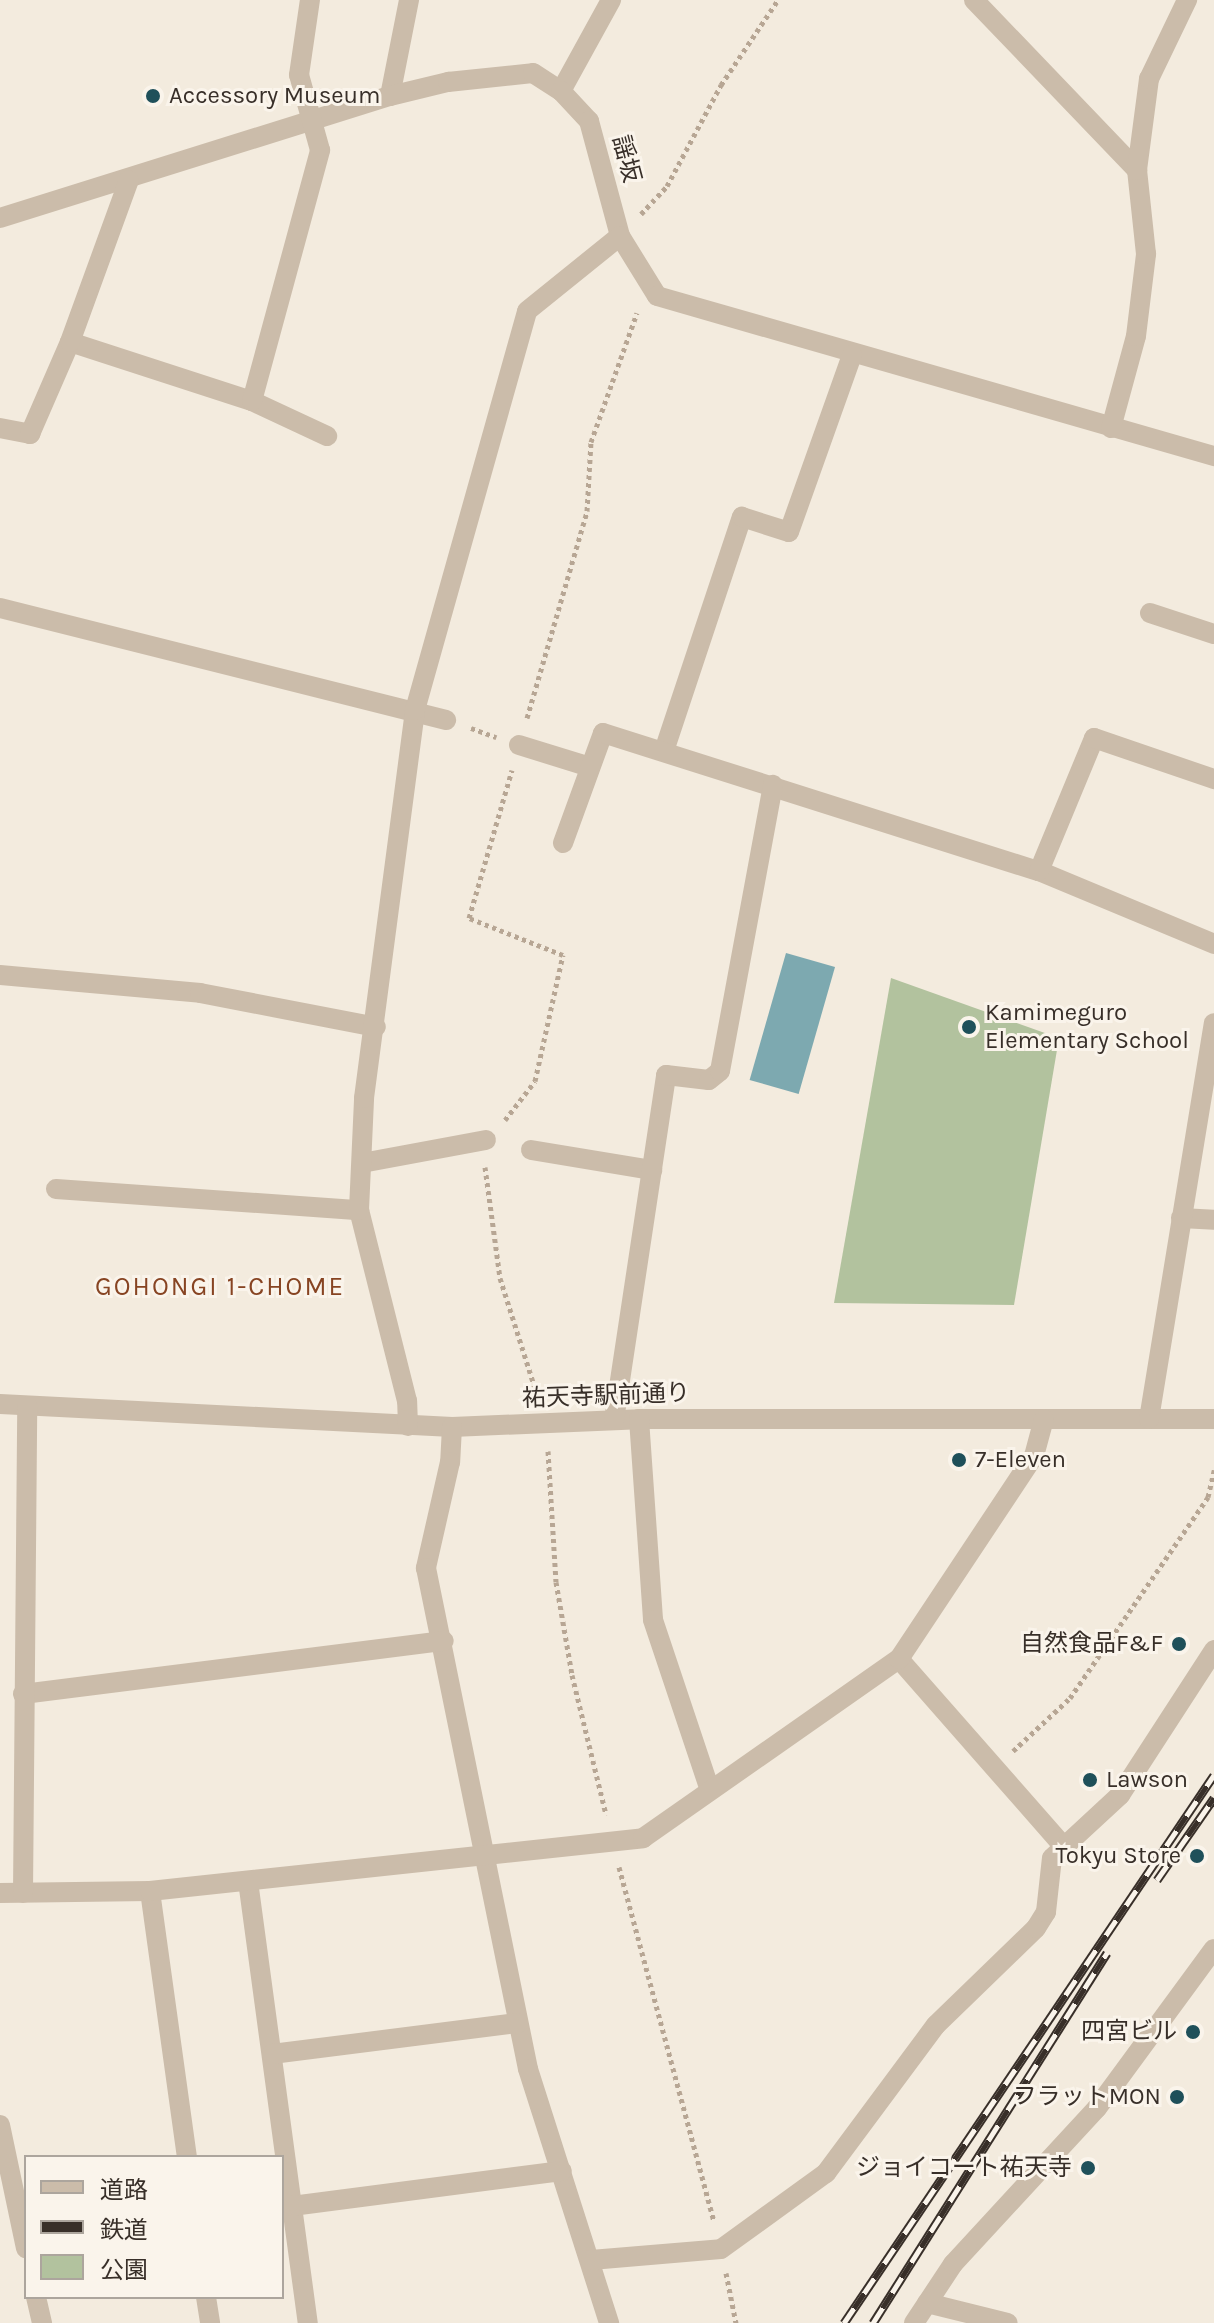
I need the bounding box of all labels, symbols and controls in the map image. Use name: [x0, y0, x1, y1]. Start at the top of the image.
place label: Accessory Museum: [169, 82, 381, 110]
marker: Accessory Museum: [144, 87, 162, 105]
street label: 謡坂: [606, 132, 646, 186]
place label: Kamimeguro Elementary School: [985, 999, 1189, 1055]
marker: Kamimeguro Elementary School: [960, 1018, 978, 1036]
district label: GOHONGI 1-CHOME: [95, 1271, 345, 1303]
street label: 祐天寺駅前通り: [522, 1379, 690, 1413]
place label: 7-Eleven: [975, 1446, 1066, 1474]
marker: 7-Eleven: [950, 1451, 968, 1469]
place label: 自然食品F&F: [1020, 1630, 1163, 1658]
marker: 自然食品F&F: [1170, 1635, 1188, 1653]
place label: Lawson: [1106, 1766, 1188, 1794]
marker: Lawson: [1081, 1771, 1099, 1789]
place label: Tokyu Store: [1056, 1842, 1181, 1870]
marker: Tokyu Store: [1188, 1847, 1206, 1865]
place label: 四宮ビル: [1081, 2018, 1177, 2046]
marker: 四宮ビル: [1184, 2023, 1202, 2041]
place label: フラットMON: [1013, 2083, 1161, 2111]
marker: フラットMON: [1168, 2088, 1186, 2106]
place label: ジョイコート祐天寺: [856, 2154, 1072, 2182]
legend: [24, 2155, 284, 2299]
marker: ジョイコート祐天寺: [1079, 2159, 1097, 2177]
text: 道路: [100, 2176, 148, 2204]
text: 鉄道: [100, 2216, 148, 2244]
text: 公園: [100, 2256, 148, 2284]

